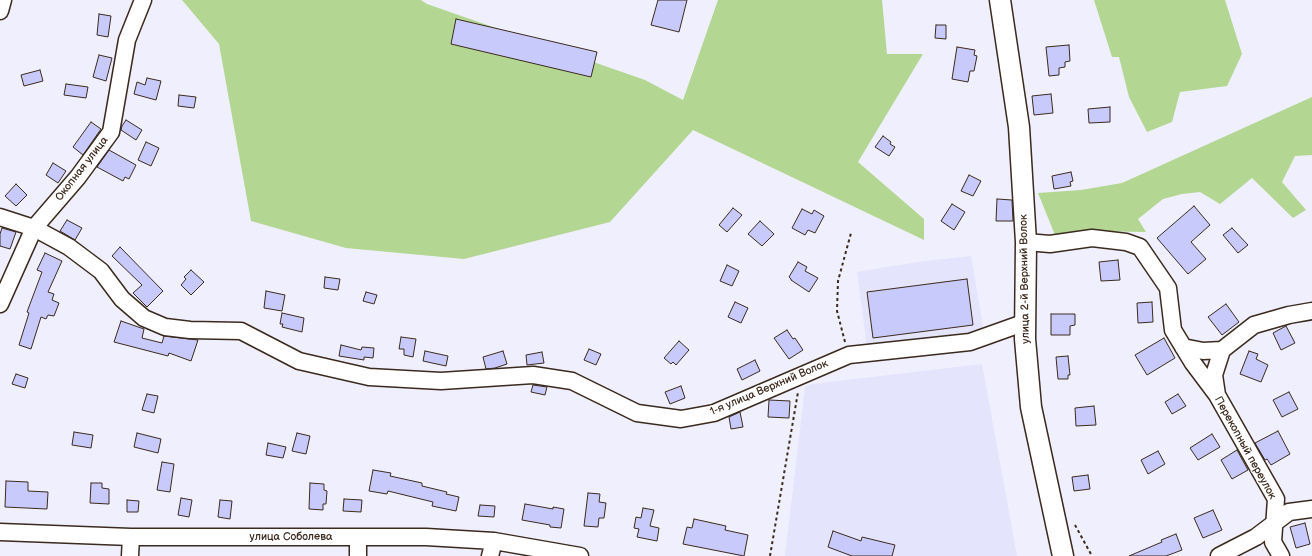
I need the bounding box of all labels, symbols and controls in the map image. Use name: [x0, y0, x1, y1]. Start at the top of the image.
street label: Окопная улица: [53, 134, 111, 204]
street label: улица 2-й Верхний Волок: [1017, 214, 1033, 344]
street label: 1-я улица Верхний Волок: [708, 357, 830, 419]
street label: Перекопный переулок: [1211, 394, 1279, 502]
street label: улица Соболева: [250, 530, 332, 544]

